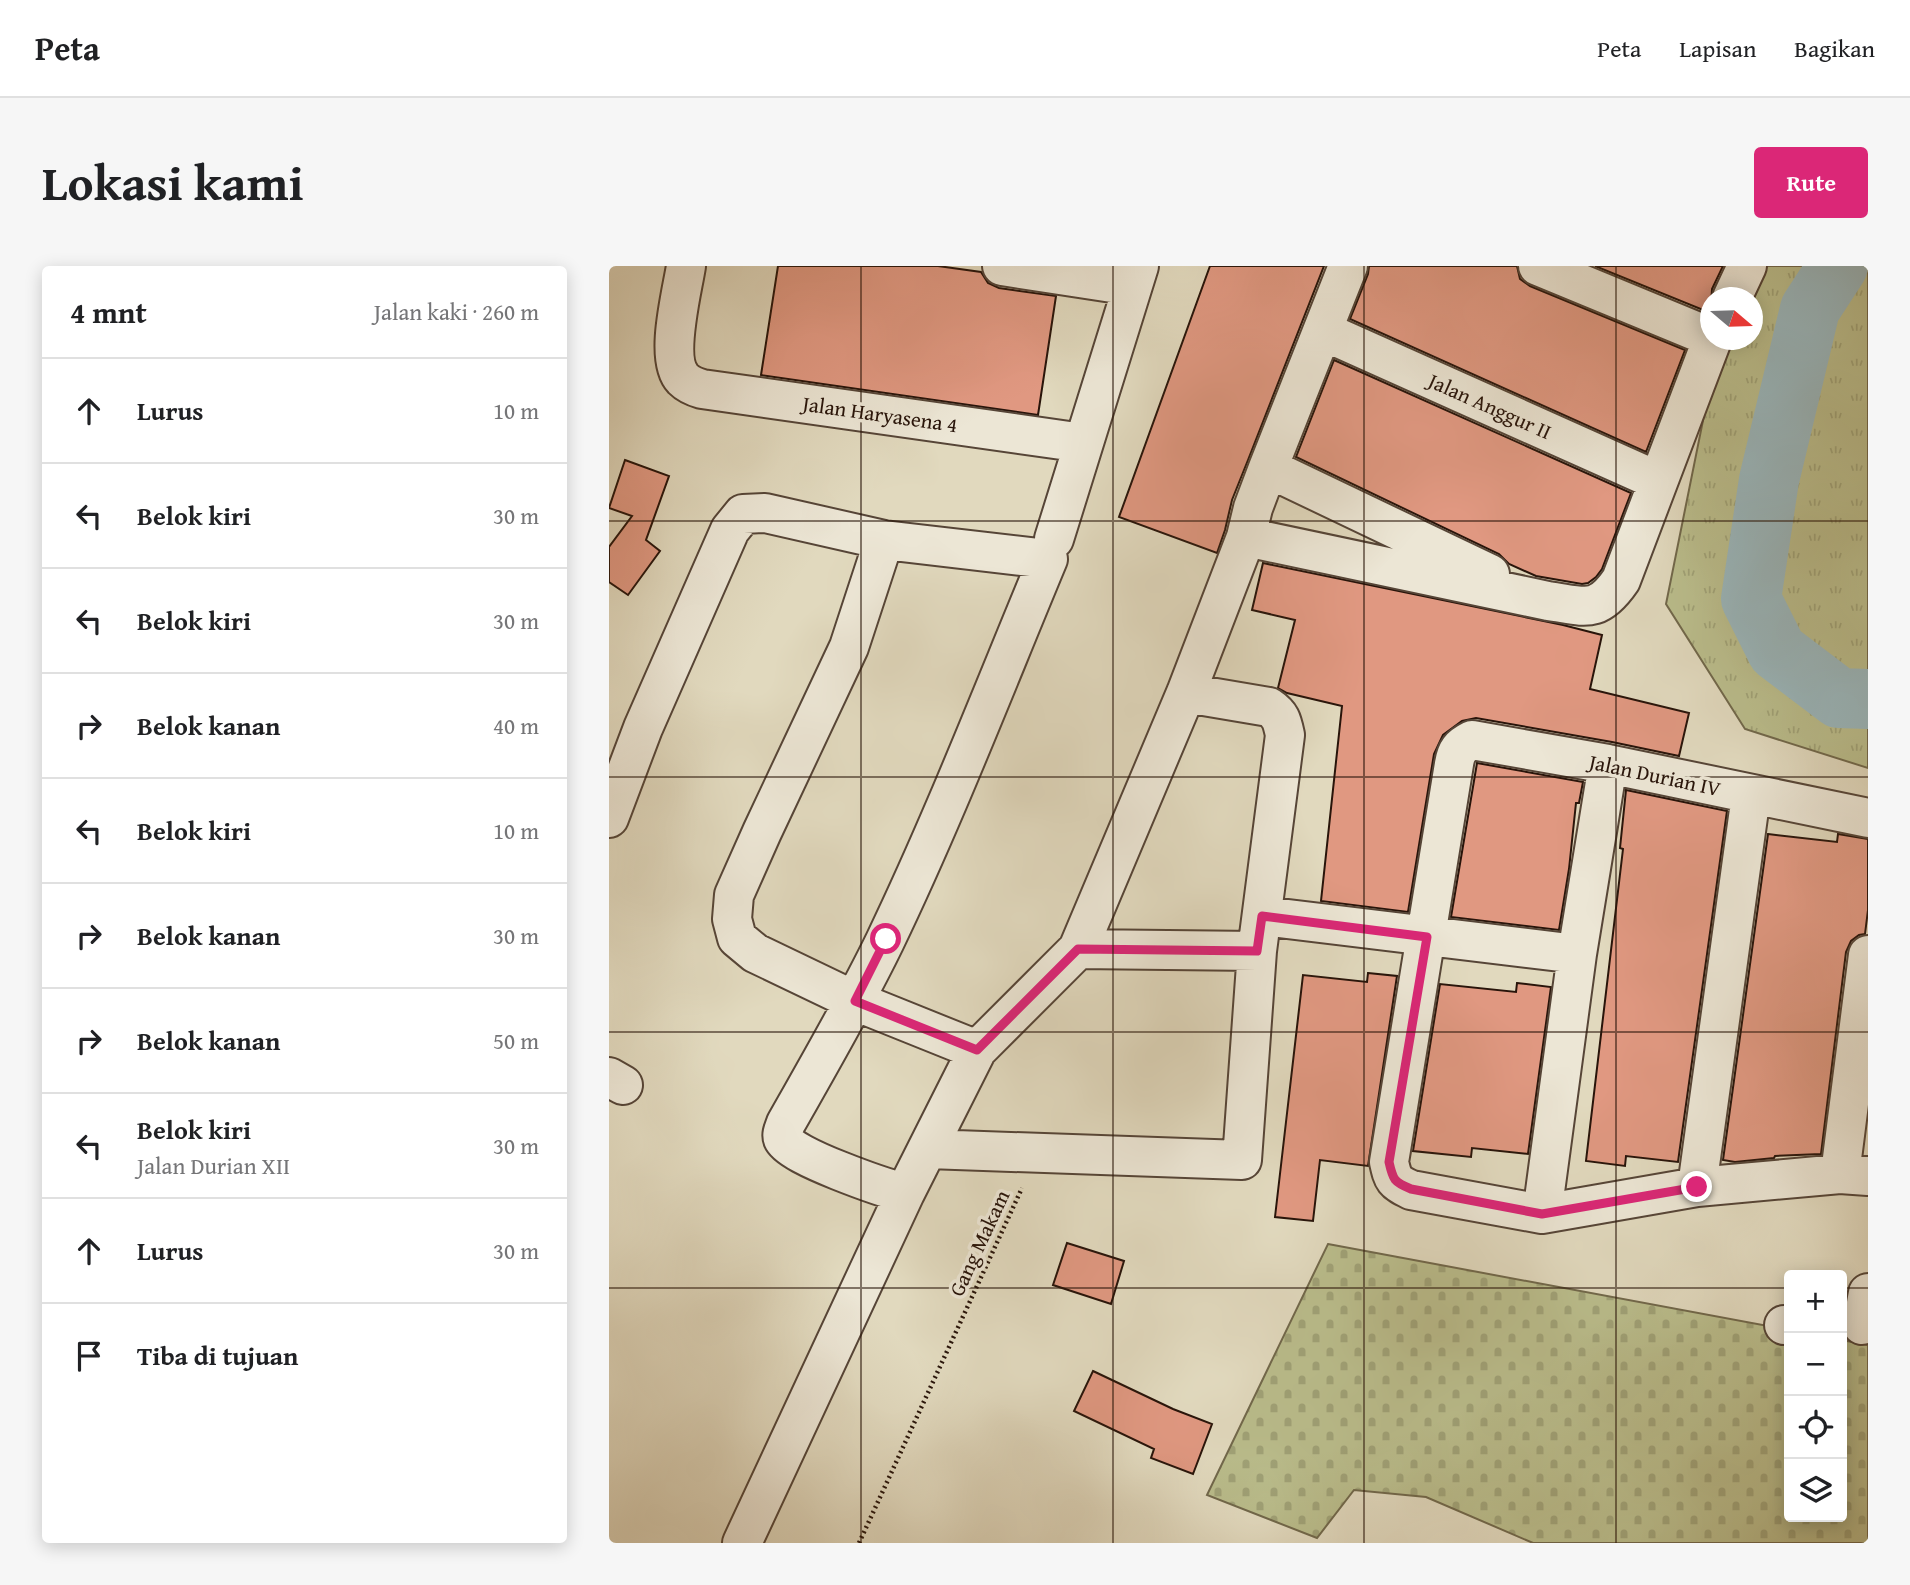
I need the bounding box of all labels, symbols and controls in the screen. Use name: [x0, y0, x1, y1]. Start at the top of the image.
text: Peta: [35, 24, 100, 72]
text: Peta: [1597, 31, 1641, 66]
text: Lapisan: [1679, 31, 1756, 66]
text: Bagikan: [1794, 31, 1875, 66]
text: Lokasi kami: [42, 146, 304, 218]
button: Rute: [1754, 147, 1868, 218]
north arrow: [1700, 287, 1763, 350]
text: 4 mnt: [70, 290, 147, 334]
text: Jalan kaki · 260 m: [374, 295, 539, 328]
street label: Jalan Anggur II: [1421, 364, 1556, 447]
street label: Jalan Haryasena 4: [798, 387, 959, 440]
text: Lurus: [137, 391, 203, 430]
icon: ahead: [70, 392, 108, 430]
text: 10 m: [493, 394, 539, 427]
text: Belok kiri: [137, 496, 251, 535]
icon: left: [70, 497, 108, 535]
text: 30 m: [493, 499, 539, 532]
text: Belok kiri: [137, 601, 251, 640]
icon: left: [70, 602, 108, 640]
text: 30 m: [493, 604, 539, 637]
text: Belok kanan: [137, 706, 280, 745]
icon: right: [70, 707, 108, 745]
text: 40 m: [493, 709, 539, 742]
street label: Jalan Durian IV: [1583, 745, 1724, 804]
text: Belok kiri: [137, 811, 251, 850]
icon: left: [70, 812, 108, 850]
text: 10 m: [493, 814, 539, 847]
text: Belok kanan: [137, 916, 280, 955]
icon: right: [70, 917, 108, 955]
text: 30 m: [493, 919, 539, 952]
route start: [870, 923, 901, 954]
text: Belok kanan: [137, 1021, 280, 1060]
icon: right: [70, 1022, 108, 1060]
text: 50 m: [493, 1024, 539, 1057]
text: Belok kiri: [137, 1110, 251, 1149]
icon: left: [70, 1127, 108, 1165]
text: 30 m: [493, 1129, 539, 1162]
text: Jalan Durian XII: [137, 1149, 290, 1182]
route end: [1681, 1171, 1712, 1202]
street label: Gang Makam: [941, 1185, 1017, 1301]
text: Lurus: [137, 1231, 203, 1270]
icon: ahead: [70, 1232, 108, 1270]
text: 30 m: [493, 1234, 539, 1267]
map controls: [1784, 1270, 1847, 1522]
button: +: [1784, 1270, 1847, 1333]
button: −: [1784, 1333, 1847, 1396]
text: Tiba di tujuan: [137, 1336, 298, 1375]
icon: arrive: [70, 1337, 108, 1375]
button: locate: [1784, 1396, 1847, 1459]
button: layers: [1784, 1459, 1847, 1522]

